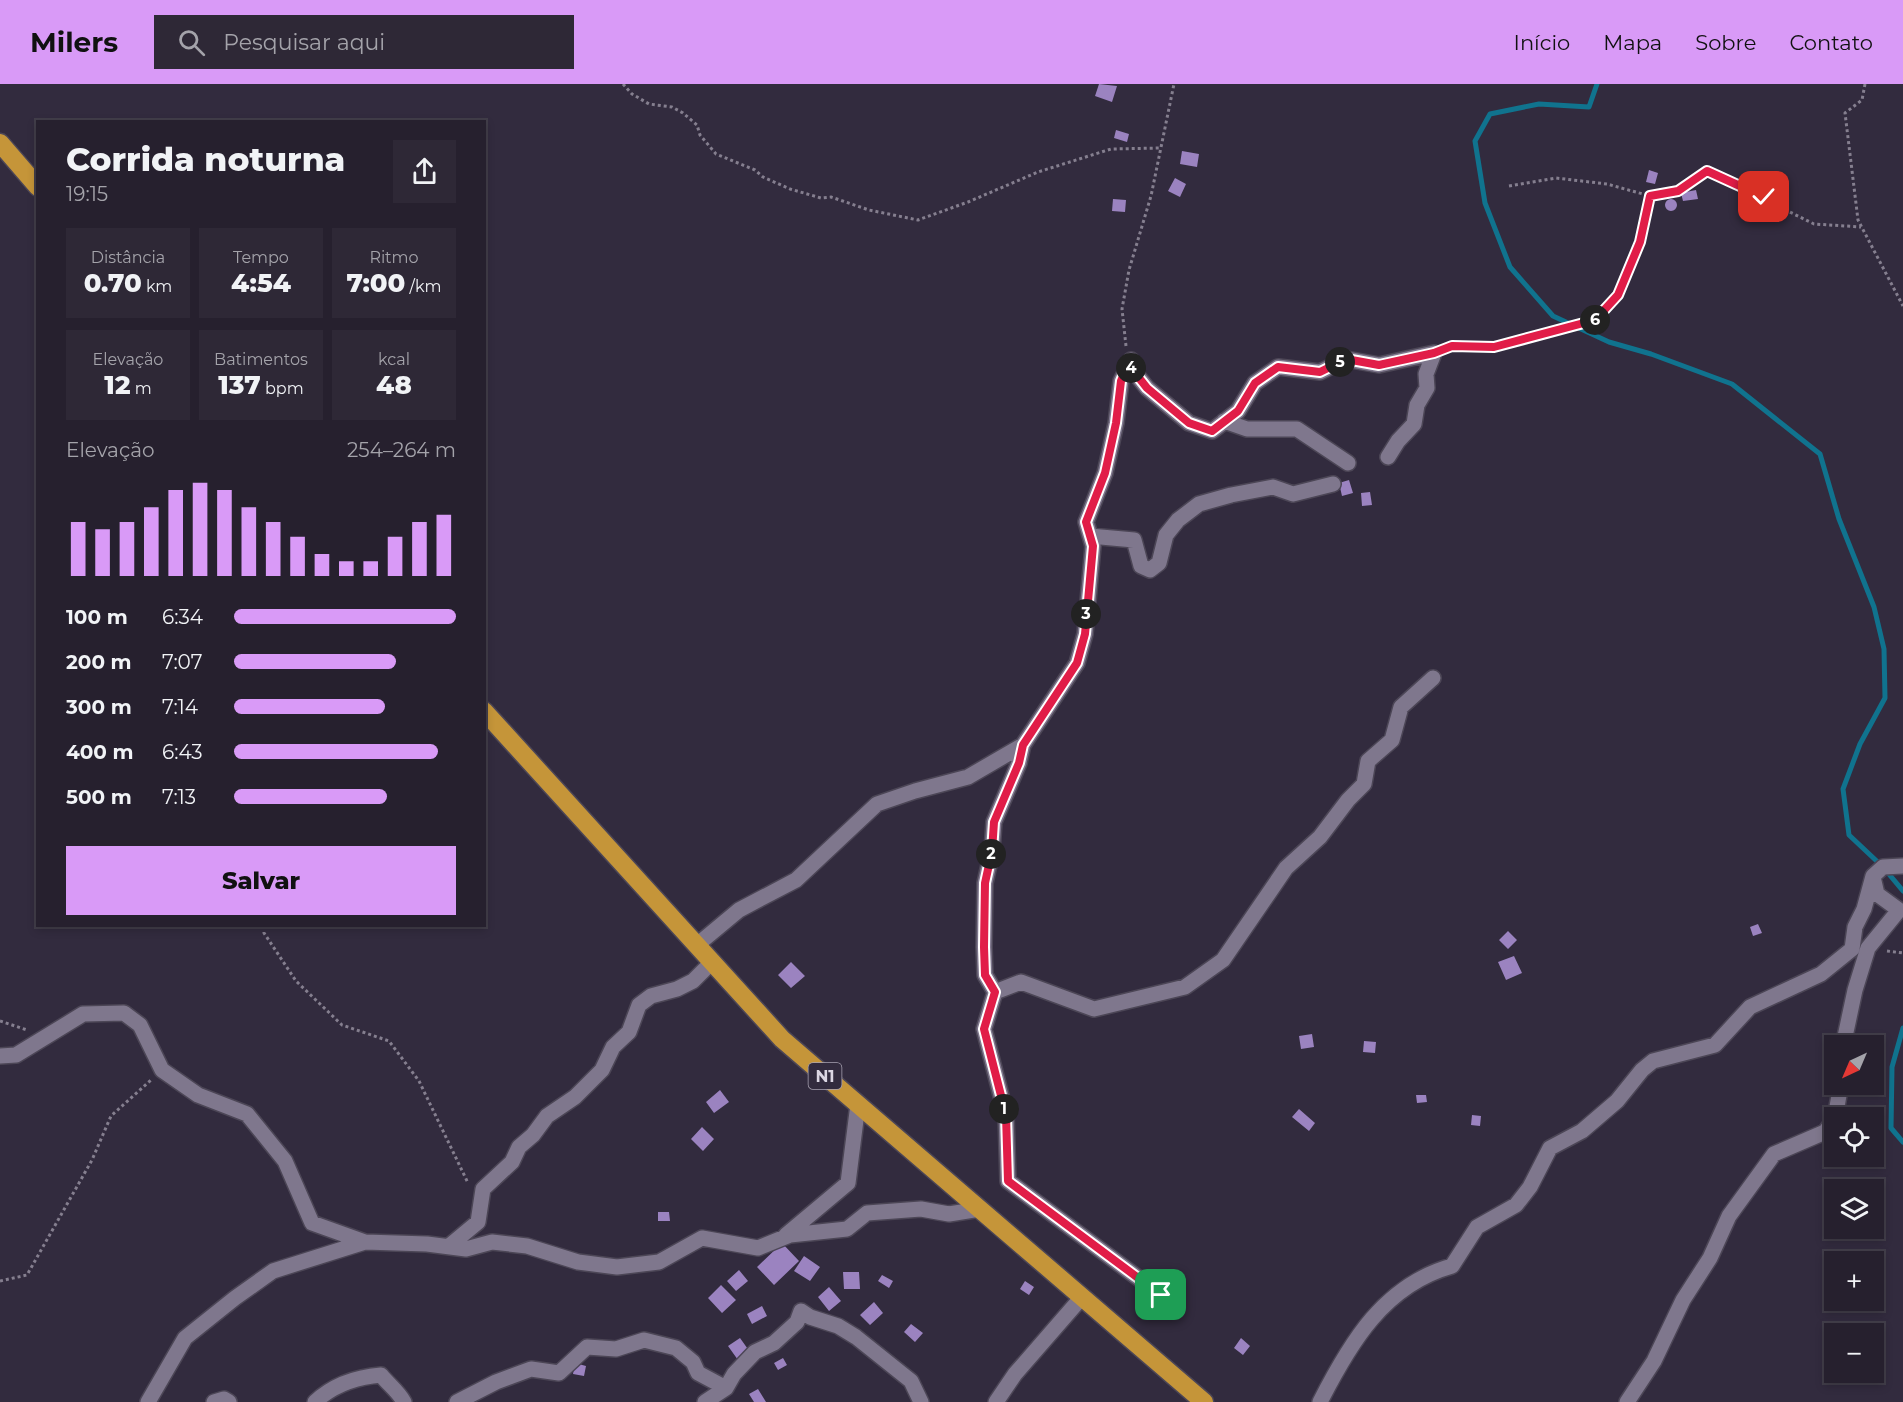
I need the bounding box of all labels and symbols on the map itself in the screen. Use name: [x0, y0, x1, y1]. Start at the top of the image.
pin: [1738, 171, 1789, 222]
pin: 6: [1580, 305, 1610, 335]
pin: 5: [1325, 347, 1355, 377]
pin: 4: [1116, 353, 1146, 383]
pin: 3: [1071, 599, 1101, 629]
pin: 2: [976, 839, 1006, 869]
north arrow: [1824, 1035, 1884, 1095]
road number: N1: [808, 1063, 842, 1089]
pin: 1: [989, 1094, 1019, 1124]
pin: [1135, 1269, 1186, 1320]

